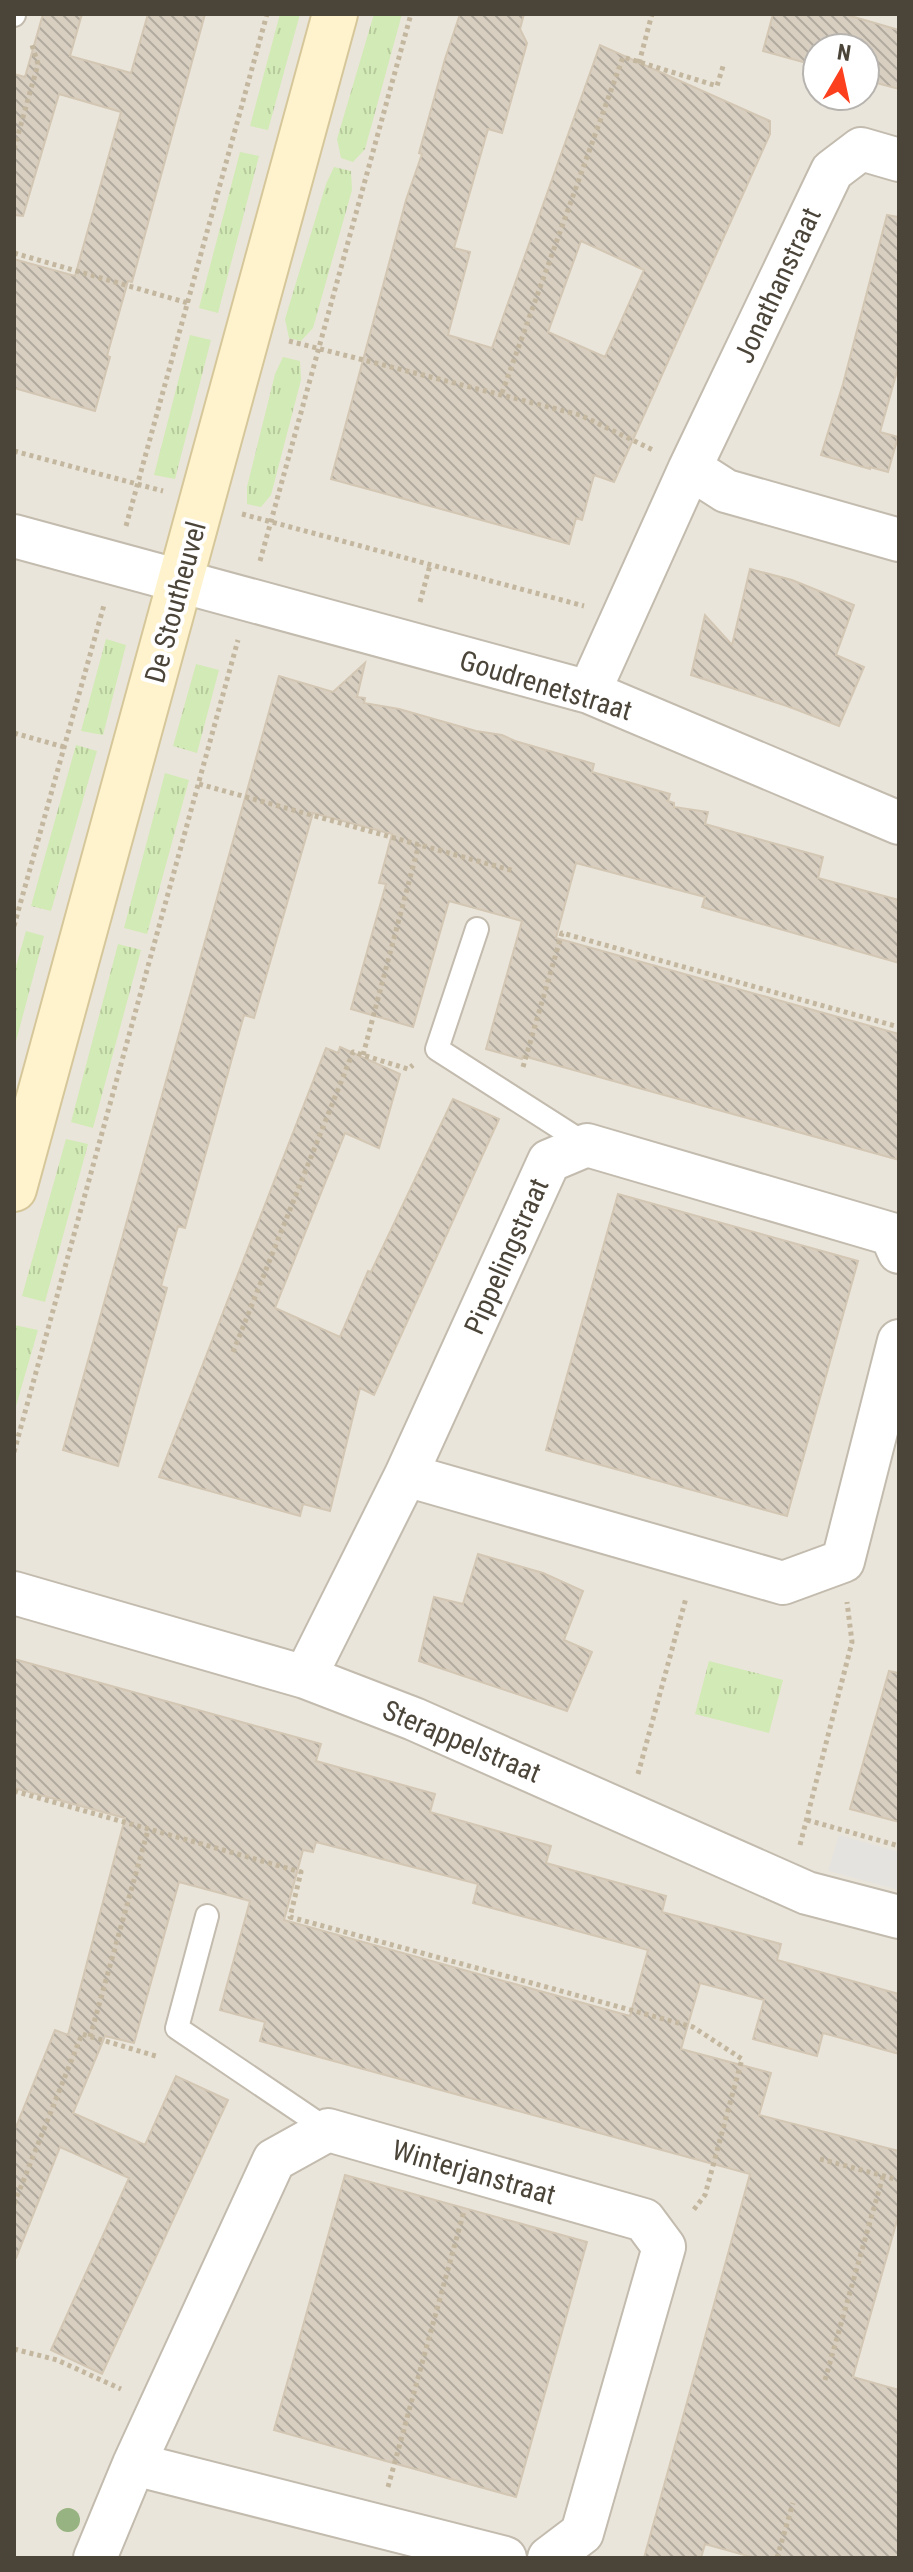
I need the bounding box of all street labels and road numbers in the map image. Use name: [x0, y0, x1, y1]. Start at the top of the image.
street label: Jonathanstraat: [727, 202, 828, 368]
street label: De Stoutheuvel: [138, 518, 213, 686]
street label: Goudrenetstraat: [456, 644, 636, 727]
street label: Pippelingstraat: [457, 1173, 556, 1339]
street label: Sterappelstraat: [378, 1693, 546, 1790]
street label: Winterjanstraat: [388, 2133, 559, 2212]

